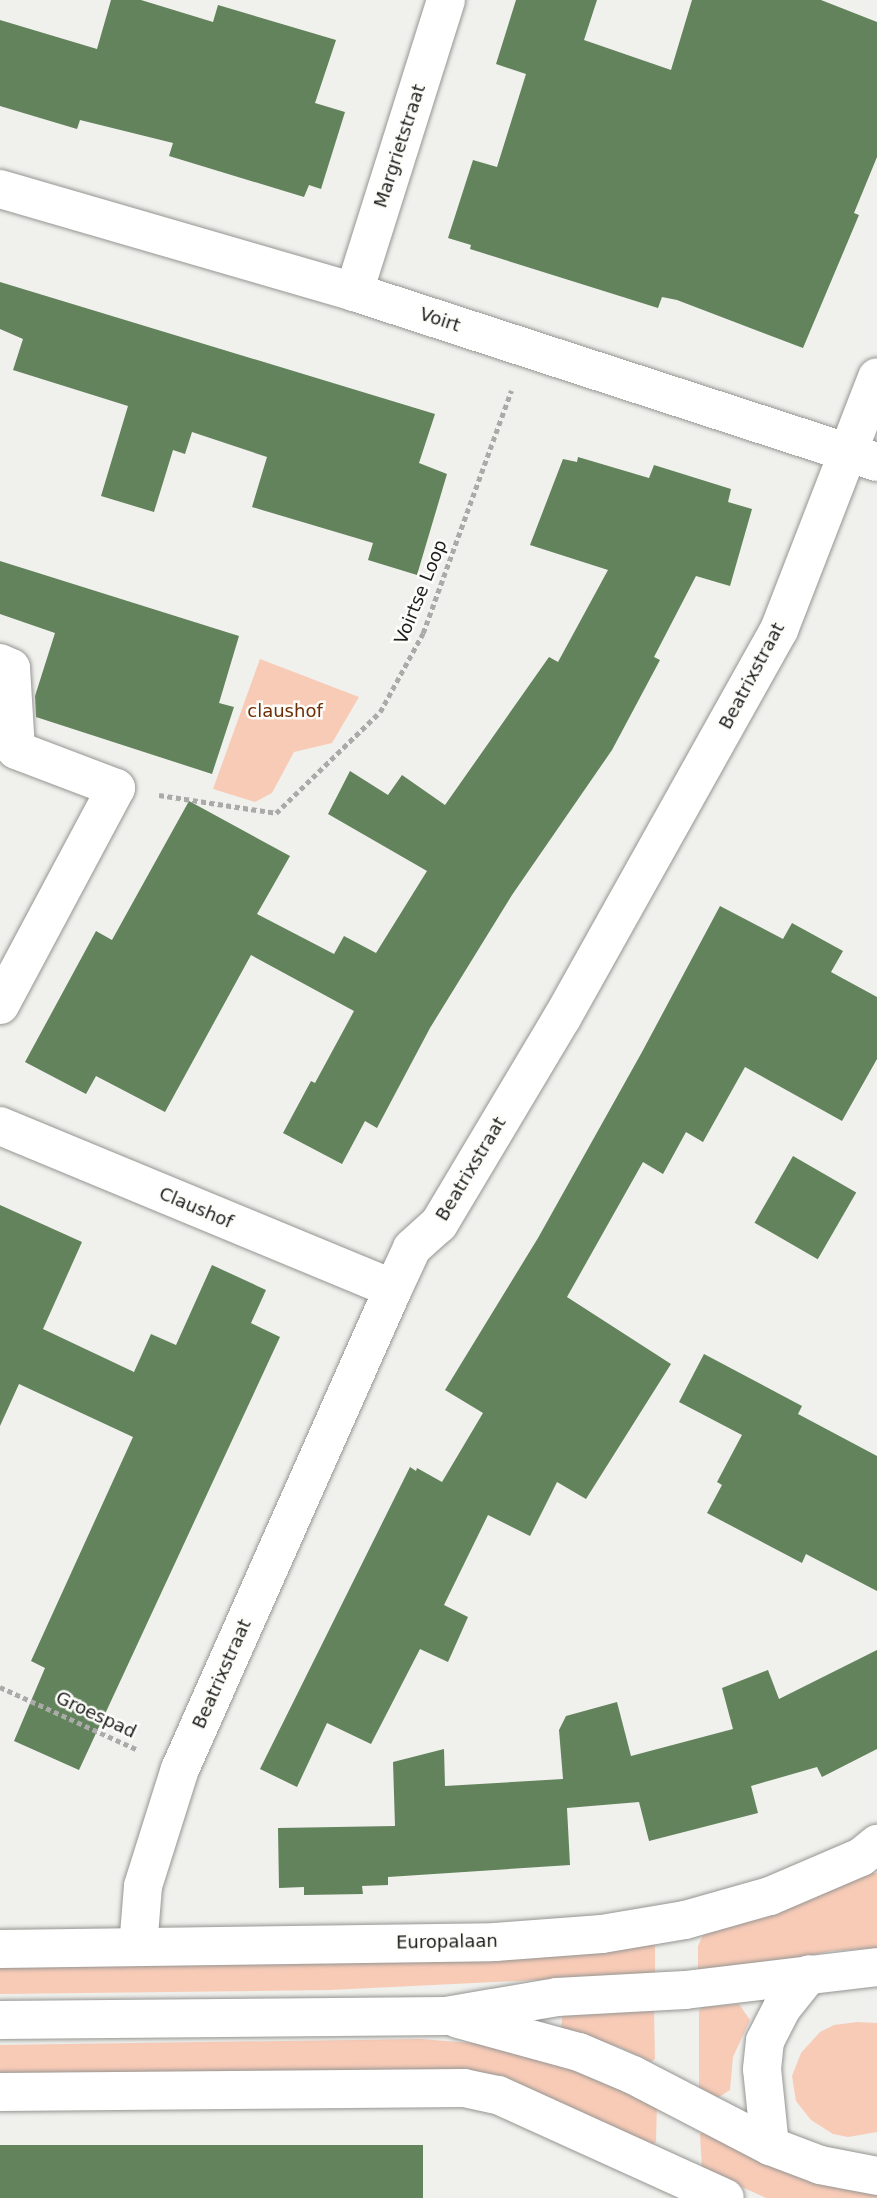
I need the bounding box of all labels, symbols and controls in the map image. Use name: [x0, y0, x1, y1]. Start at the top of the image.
street label: Margrietstraat: [370, 82, 430, 210]
street label: Voirt: [417, 303, 463, 337]
street label: Voirtse Loop: [390, 537, 452, 647]
street label: Beatrixstraat: [715, 619, 789, 733]
park label: claushof: [247, 700, 323, 722]
street label: Beatrixstraat: [431, 1113, 511, 1225]
street label: Claushof: [156, 1183, 236, 1233]
street label: Beatrixstraat: [188, 1616, 256, 1732]
street label: Groespad: [52, 1687, 140, 1743]
street label: Europalaan: [396, 1930, 498, 1954]

